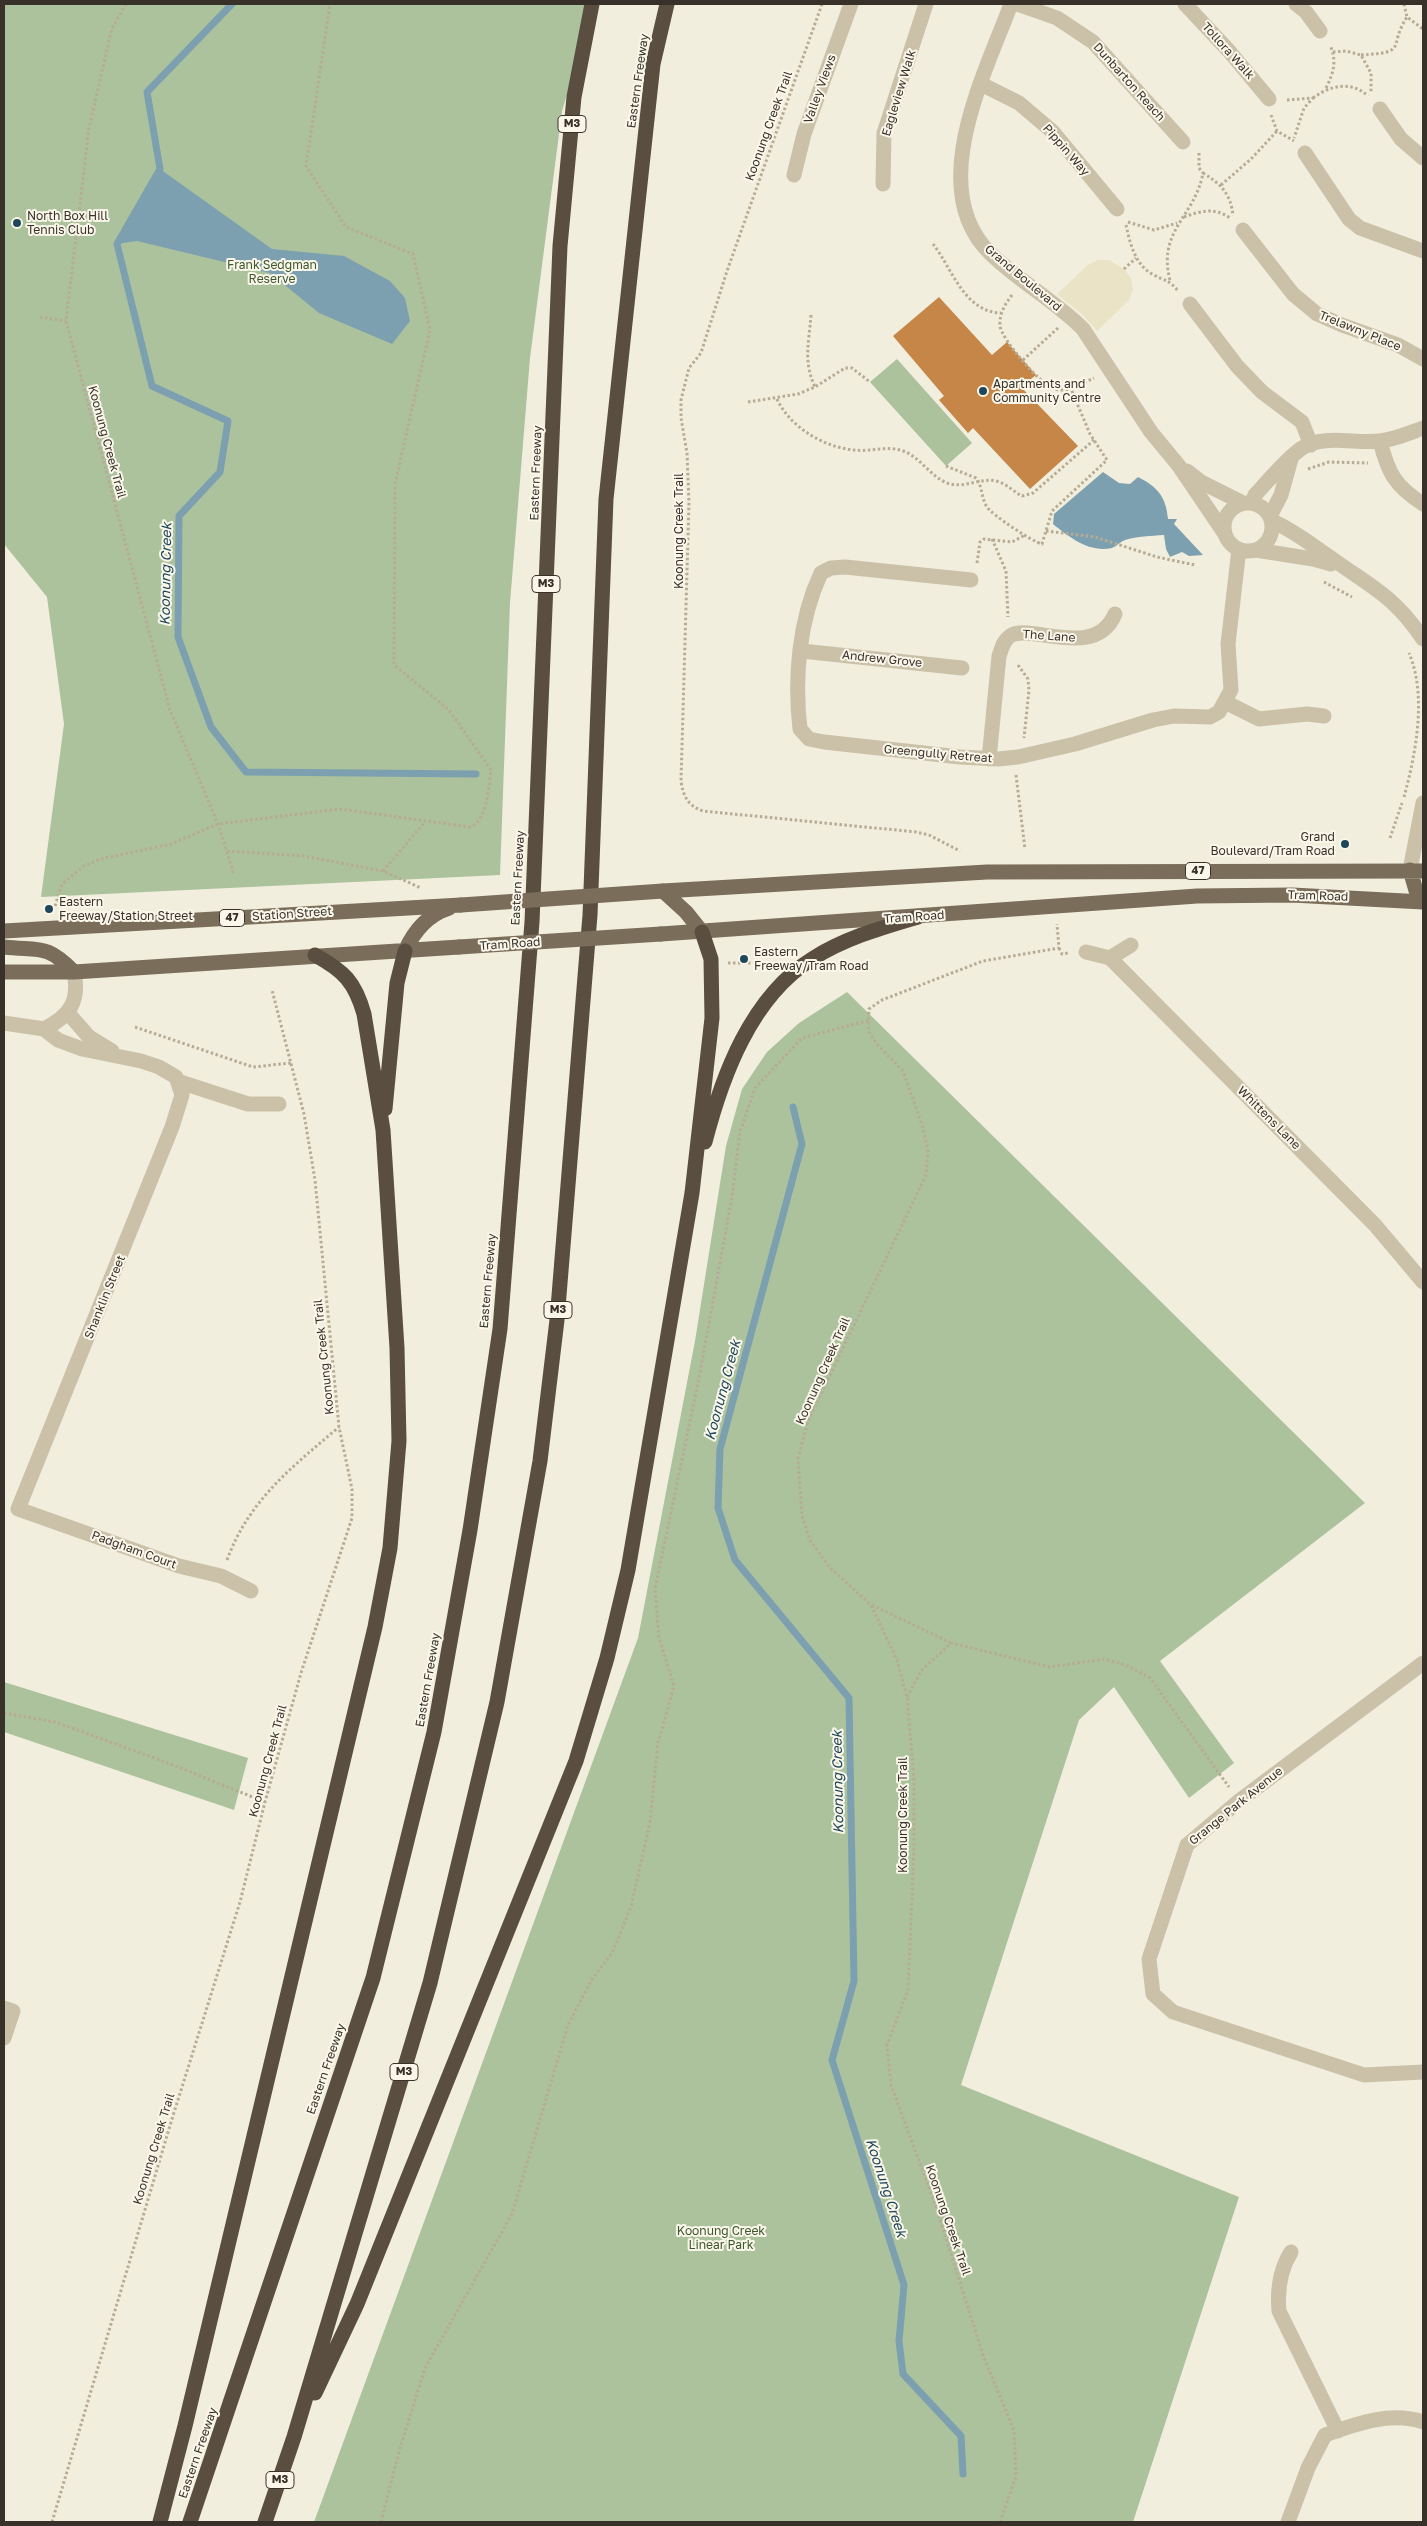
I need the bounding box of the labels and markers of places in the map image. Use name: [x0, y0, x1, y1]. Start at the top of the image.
place label: North Box Hill Tennis Club: [27, 209, 108, 237]
marker: North Box Hill Tennis Club: [11, 217, 23, 229]
place label: Apartments and Community Centre: [993, 377, 1101, 405]
marker: Apartments and Community Centre: [977, 385, 989, 397]
place label: Grand Boulevard/Tram Road: [1211, 830, 1335, 858]
marker: Grand Boulevard/Tram Road: [1339, 838, 1351, 850]
place label: Eastern Freeway/Station Street: [59, 895, 193, 923]
marker: Eastern Freeway/Station Street: [43, 903, 55, 915]
place label: Eastern Freeway/Tram Road: [754, 945, 869, 973]
marker: Eastern Freeway/Tram Road: [738, 953, 750, 965]

